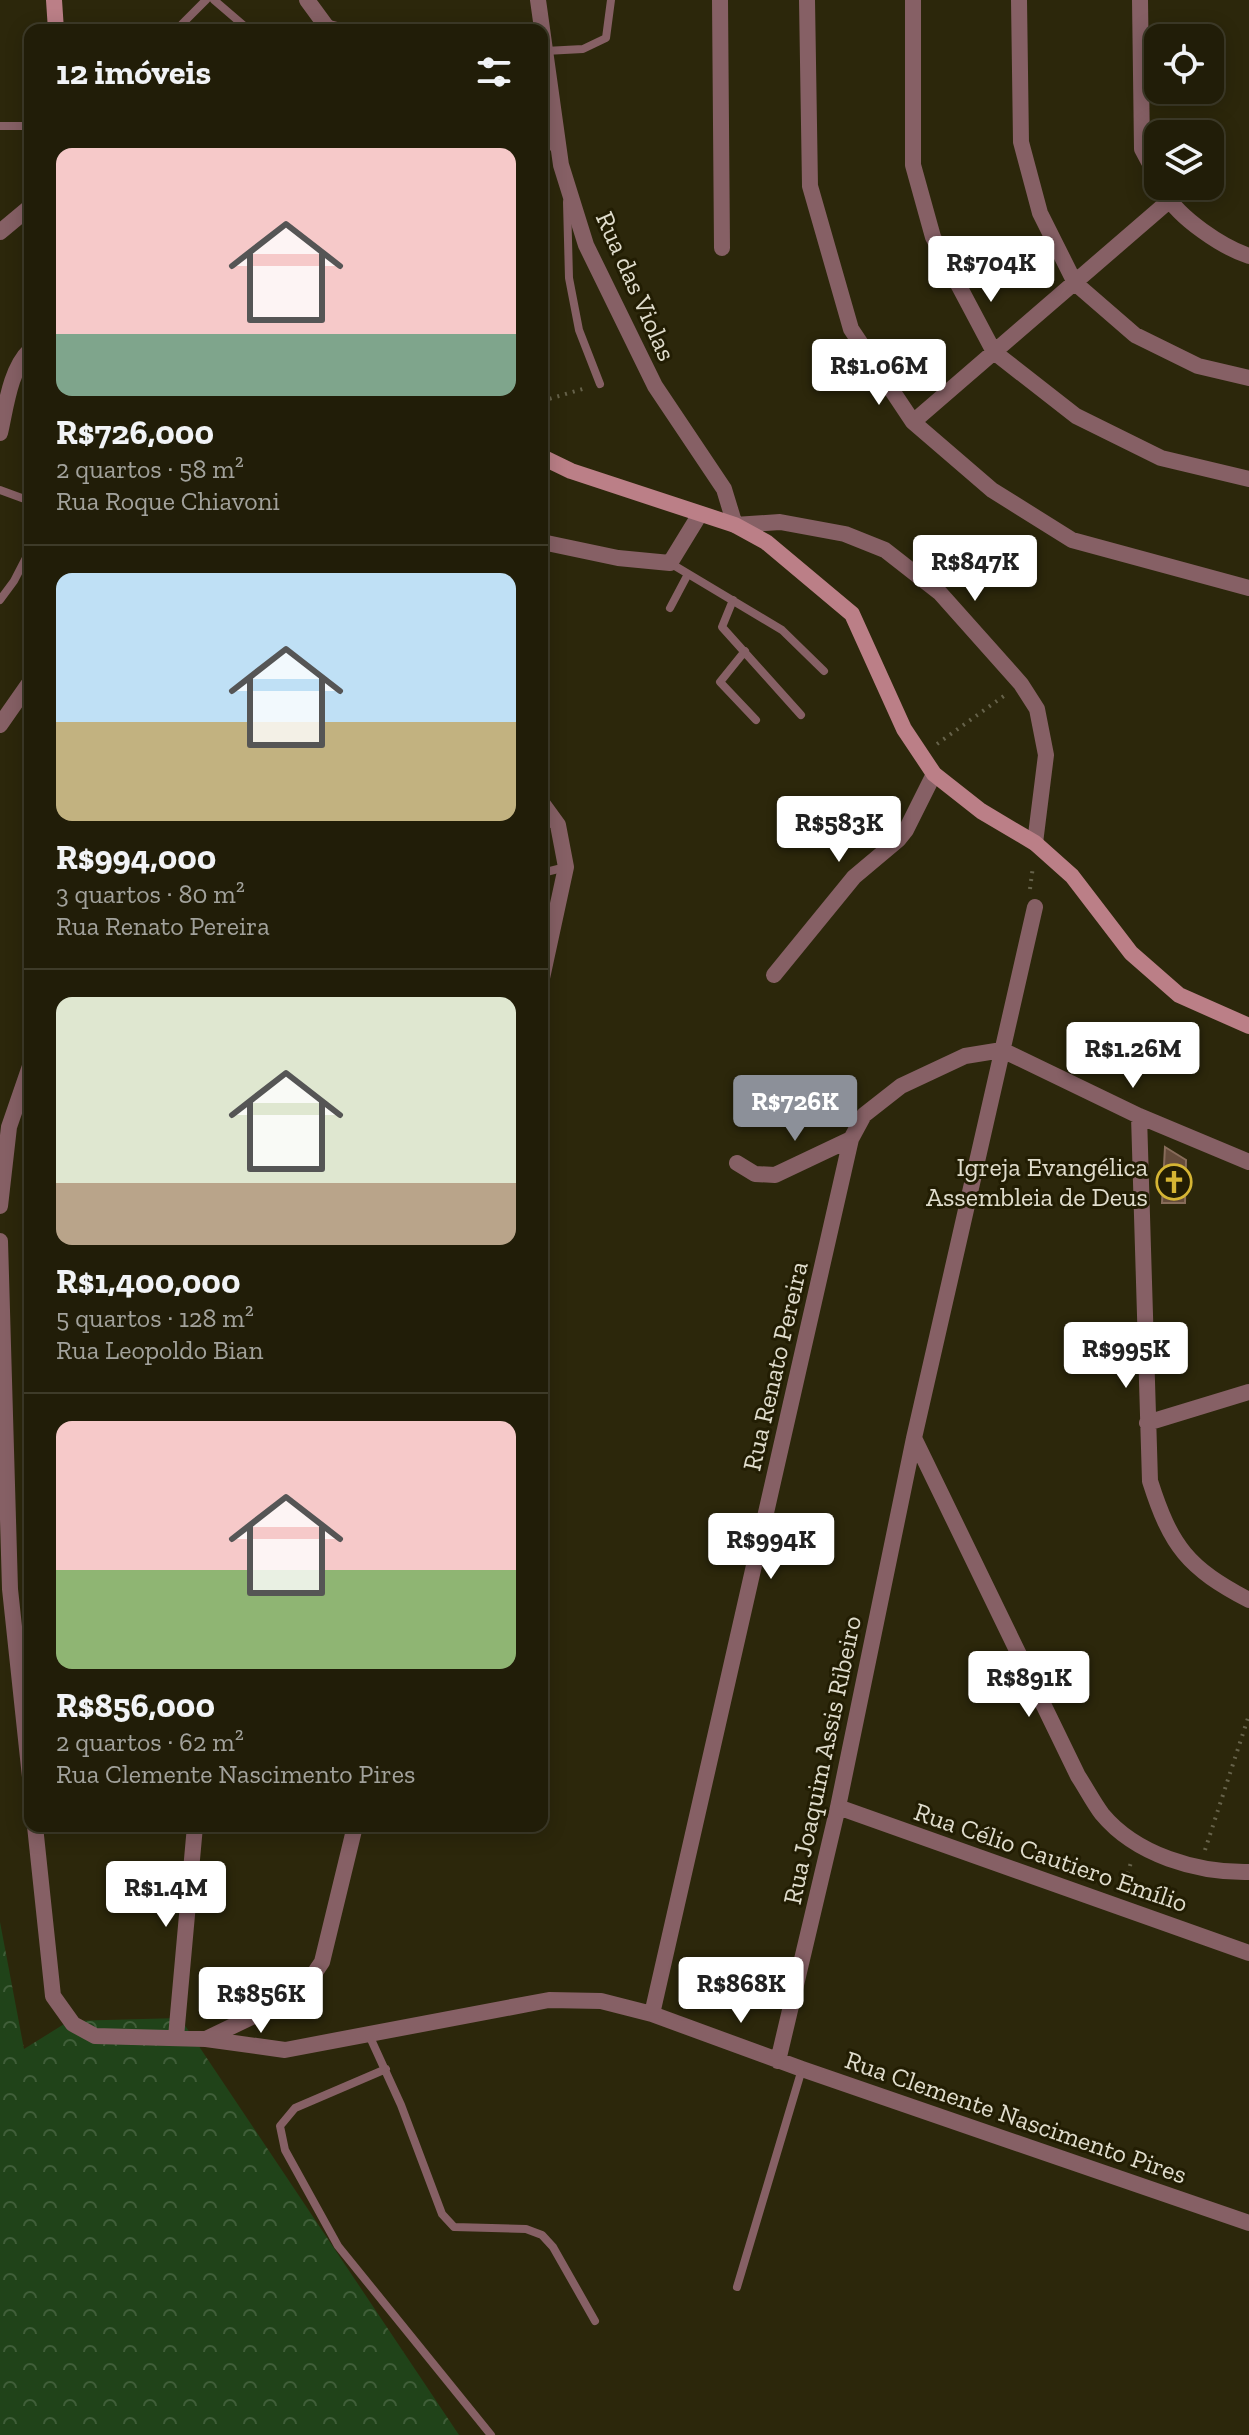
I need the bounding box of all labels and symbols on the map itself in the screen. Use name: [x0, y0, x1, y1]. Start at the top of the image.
street label: Rua das Violas: [589, 206, 683, 366]
pin: R$704K: [926, 236, 1056, 304]
pin: R$1.06M: [805, 339, 953, 407]
pin: R$847K: [910, 535, 1040, 603]
pin: R$583K: [774, 796, 904, 864]
pin: R$1.26M: [1059, 1022, 1207, 1090]
pin: R$726K: [730, 1075, 860, 1143]
place label: Igreja Evangélica Assembleia de Deus: [926, 1151, 1148, 1213]
church icon: Igreja Evangélica Assembleia de Deus: [1155, 1163, 1193, 1201]
street label: Rua Renato Pereira: [735, 1258, 815, 1474]
pin: R$995K: [1061, 1322, 1191, 1390]
pin: R$994K: [706, 1513, 836, 1581]
street label: Rua Joaquim Assis Ribeiro: [776, 1613, 868, 1907]
pin: R$891K: [964, 1651, 1094, 1719]
street label: Rua Célio Cautiero Emílio: [910, 1795, 1192, 1919]
pin: R$1.4M: [101, 1861, 231, 1929]
pin: R$868K: [676, 1957, 806, 2025]
pin: R$856K: [196, 1967, 326, 2035]
street label: Rua Clemente Nascimento Pires: [841, 2043, 1191, 2191]

